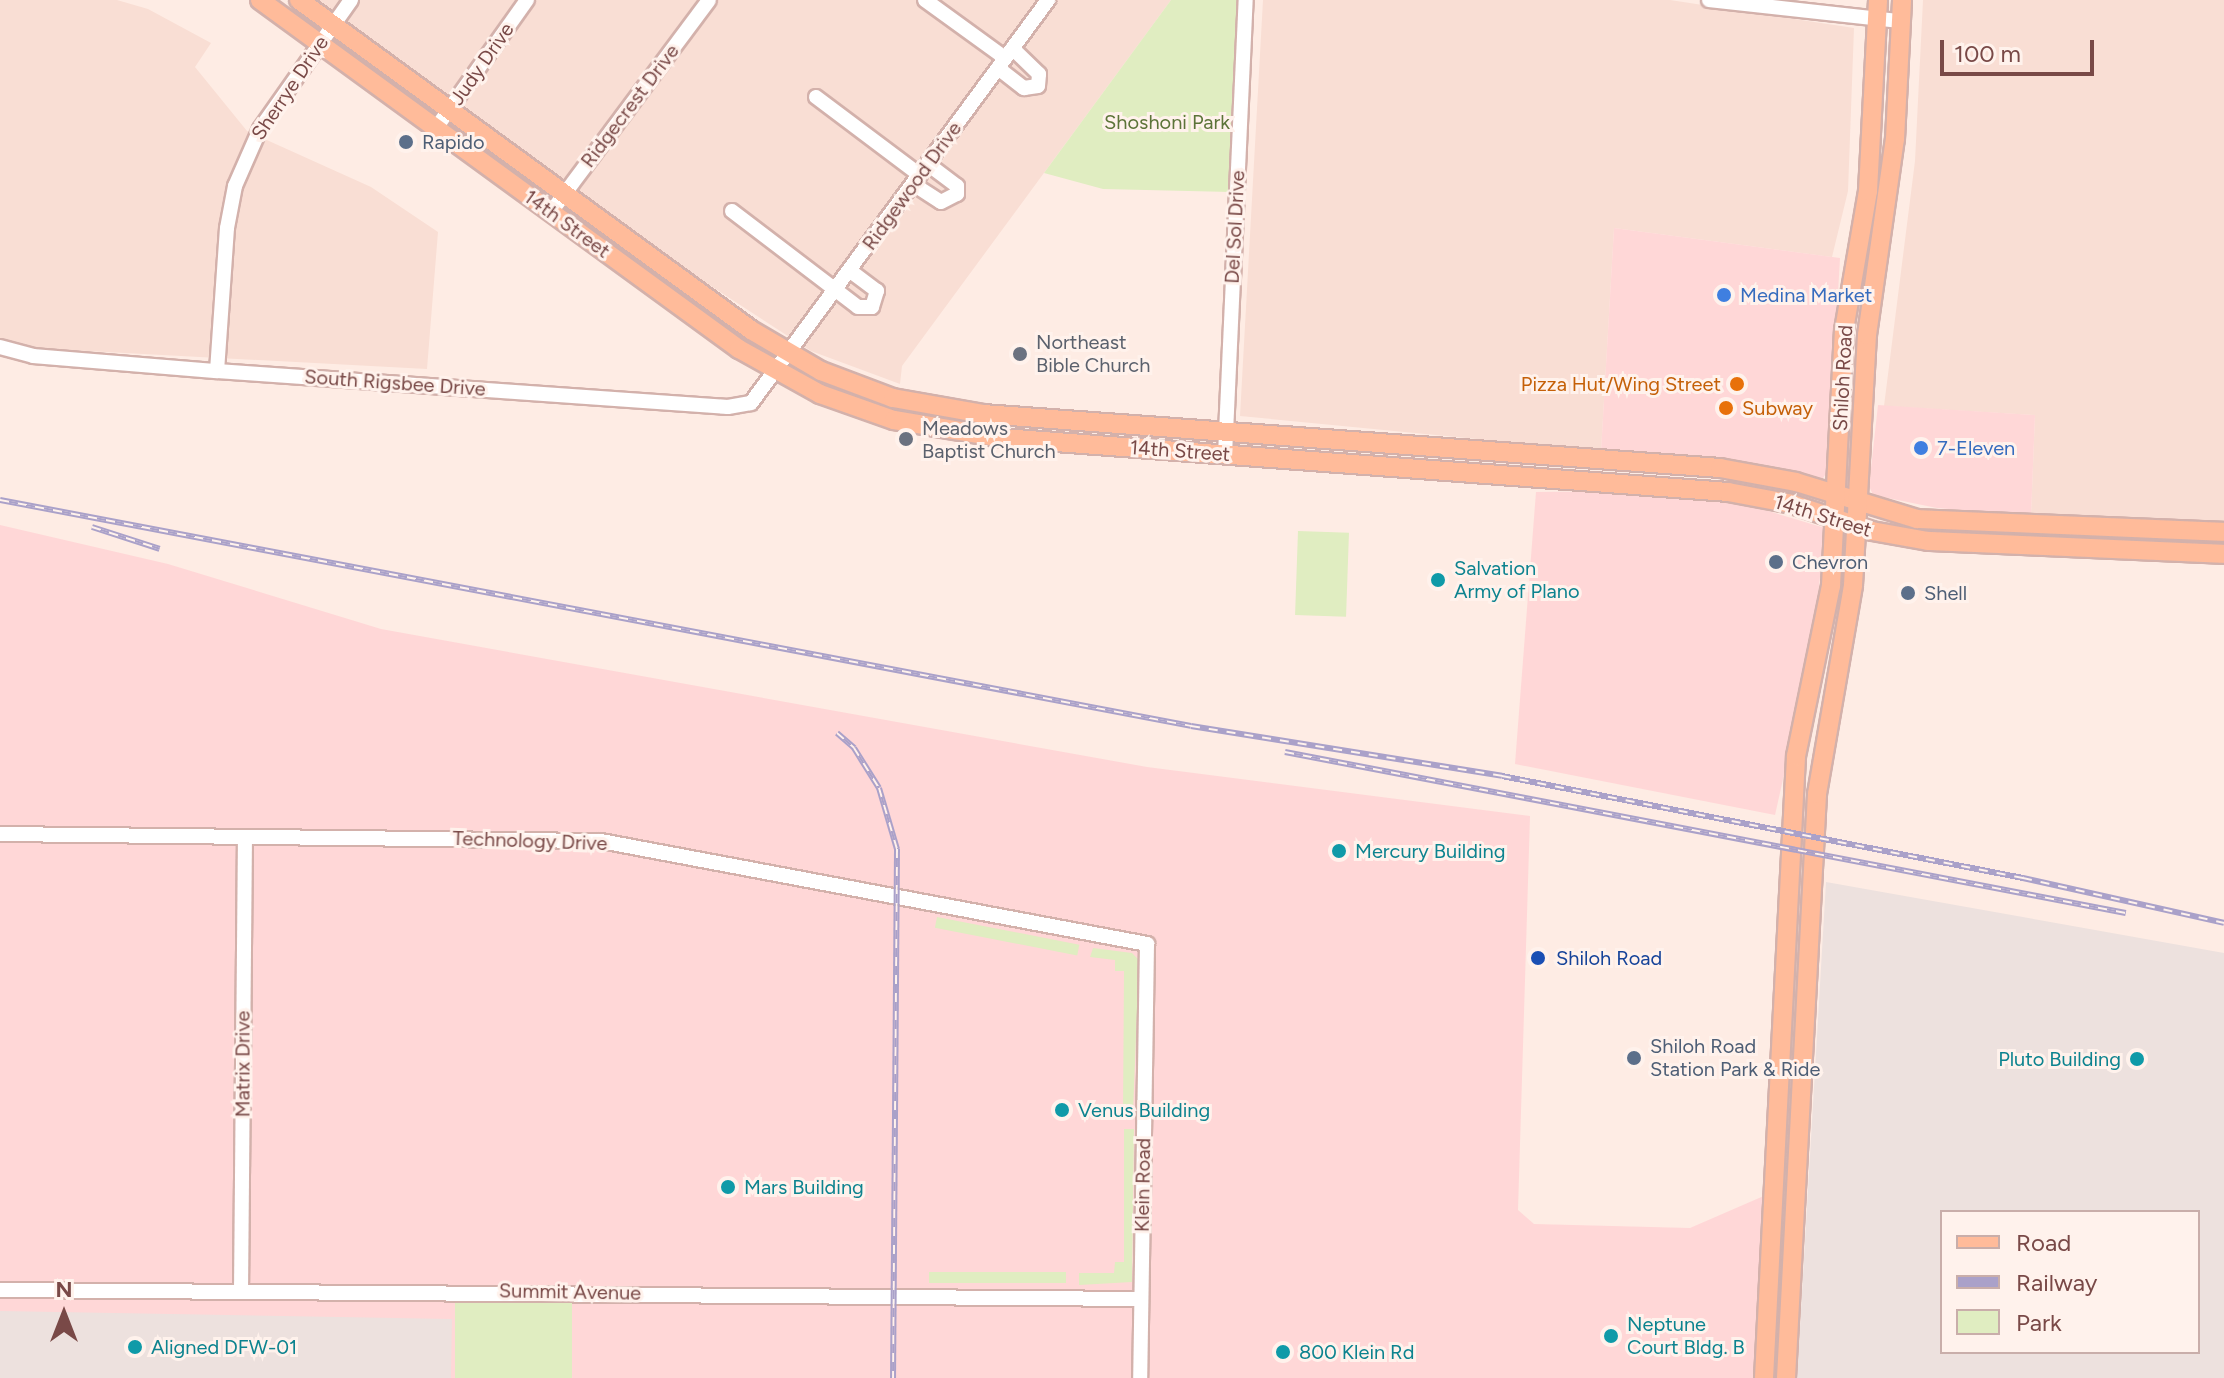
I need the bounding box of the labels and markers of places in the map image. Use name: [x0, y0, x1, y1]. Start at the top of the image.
place label: Rapido: [422, 130, 484, 154]
marker: Rapido: [397, 133, 415, 151]
place label: Medina Market: [1740, 283, 1872, 307]
marker: Medina Market: [1715, 286, 1733, 304]
place label: Northeast Bible Church: [1036, 330, 1150, 377]
marker: Northeast Bible Church: [1011, 345, 1029, 363]
place label: Pizza Hut/Wing Street: [1521, 372, 1721, 396]
marker: Pizza Hut/Wing Street: [1728, 375, 1746, 393]
place label: Subway: [1742, 396, 1813, 420]
marker: Subway: [1717, 399, 1735, 417]
place label: Meadows Baptist Church: [922, 416, 1056, 463]
marker: Meadows Baptist Church: [897, 430, 915, 448]
place label: 7-Eleven: [1937, 436, 2015, 460]
marker: 7-Eleven: [1912, 439, 1930, 457]
place label: Chevron: [1792, 550, 1868, 574]
marker: Chevron: [1767, 553, 1785, 571]
place label: Salvation Army of Plano: [1454, 556, 1579, 603]
marker: Salvation Army of Plano: [1429, 571, 1447, 589]
place label: Shell: [1924, 581, 1967, 605]
marker: Shell: [1899, 584, 1917, 602]
place label: Mercury Building: [1355, 839, 1505, 863]
marker: Mercury Building: [1330, 842, 1348, 860]
place label: Shiloh Road: [1556, 946, 1662, 970]
marker: Shiloh Road: [1527, 947, 1549, 969]
place label: Shiloh Road Station Park & Ride: [1650, 1034, 1820, 1081]
place label: Pluto Building: [1998, 1047, 2121, 1071]
marker: Shiloh Road Station Park & Ride: [1625, 1049, 1643, 1067]
marker: Pluto Building: [2128, 1050, 2146, 1068]
place label: Venus Building: [1078, 1098, 1210, 1122]
marker: Venus Building: [1053, 1101, 1071, 1119]
place label: Mars Building: [744, 1175, 864, 1199]
marker: Mars Building: [719, 1178, 737, 1196]
place label: Neptune Court Bldg. B: [1627, 1312, 1745, 1359]
marker: Neptune Court Bldg. B: [1602, 1327, 1620, 1345]
place label: Aligned DFW-01: [151, 1335, 297, 1359]
marker: Aligned DFW-01: [126, 1338, 144, 1356]
place label: 800 Klein Rd: [1299, 1340, 1414, 1364]
marker: 800 Klein Rd: [1274, 1343, 1292, 1361]

